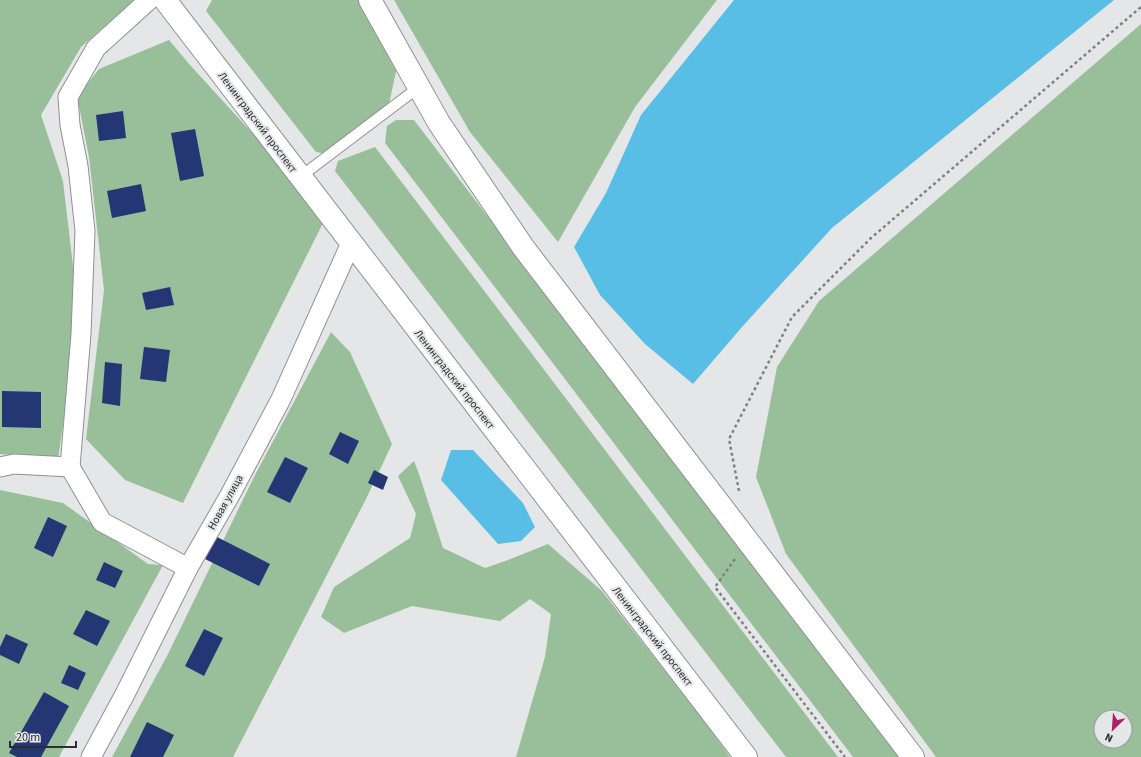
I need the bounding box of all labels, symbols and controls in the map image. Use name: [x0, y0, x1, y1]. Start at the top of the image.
street label: Ленинградский проспект: [215, 69, 301, 176]
street label: Ленинградский проспект: [411, 326, 498, 432]
street label: Новая улица: [204, 472, 247, 533]
street label: Ленинградский проспект: [609, 583, 696, 689]
north arrow: [1093, 709, 1133, 749]
scale bar: [10, 723, 76, 749]
text: 20 m: [16, 729, 40, 746]
text: N: [1102, 729, 1115, 746]

